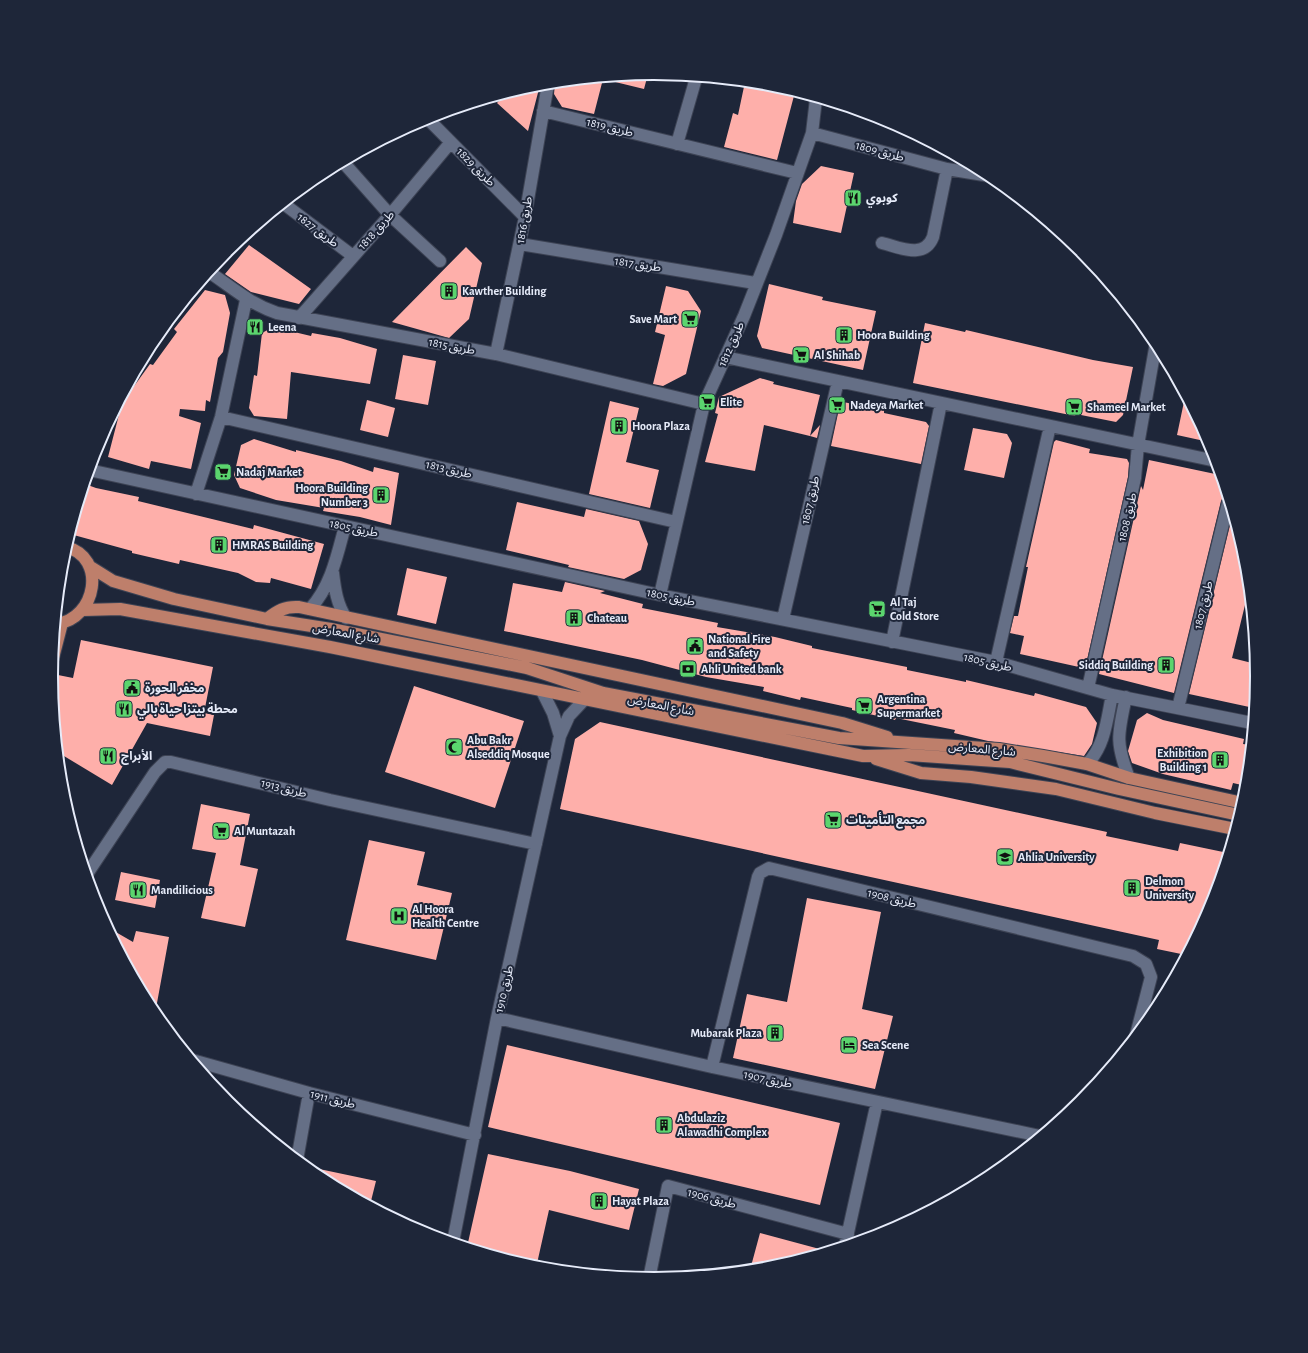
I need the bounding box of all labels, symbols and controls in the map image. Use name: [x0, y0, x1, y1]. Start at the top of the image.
street label: طريق 1819: [585, 115, 634, 140]
street label: طريق 1809: [854, 139, 905, 165]
street label: طريق 1829: [453, 146, 497, 190]
restaurant icon: كوبوي: [843, 188, 863, 208]
place label: كوبوي: [866, 192, 898, 208]
street label: طريق 1816: [514, 196, 536, 245]
street label: طريق 1818: [356, 208, 398, 253]
street label: طريق 1827: [294, 211, 341, 251]
street label: طريق 1817: [614, 254, 662, 276]
building icon: Kawther Building: [439, 281, 459, 301]
place label: Kawther Building: [462, 285, 547, 297]
supermarket icon: Save Mart: [680, 309, 700, 329]
place label: Save Mart: [629, 313, 677, 325]
restaurant icon: Leena: [245, 317, 265, 337]
street label: طريق 1812: [716, 320, 748, 369]
place label: Leena: [268, 321, 297, 333]
building icon: Hoora Building: [834, 325, 854, 345]
place label: Hoora Building: [857, 329, 931, 341]
street label: طريق 1815: [428, 336, 476, 358]
supermarket icon: Al Shihab: [791, 345, 811, 365]
place label: Al Shihab: [814, 349, 860, 361]
supermarket icon: Elite: [697, 392, 717, 412]
supermarket icon: Nadeya Market: [827, 395, 847, 415]
place label: Elite: [720, 396, 742, 408]
supermarket icon: Shameel Market: [1064, 397, 1084, 417]
place label: Nadeya Market: [850, 399, 923, 412]
place label: Shameel Market: [1087, 401, 1166, 413]
building icon: Hoora Plaza: [609, 416, 629, 436]
place label: Hoora Plaza: [632, 420, 690, 432]
street label: طريق 1813: [424, 458, 473, 482]
supermarket icon: Nadaj Market: [213, 462, 233, 482]
place label: Nadaj Market: [236, 466, 302, 479]
street label: طريق 1807: [799, 475, 823, 526]
place label: Hoora Building Number 3: [295, 482, 369, 508]
building icon: Hoora Building Number 3: [371, 485, 391, 505]
street label: طريق 1808: [1116, 491, 1140, 543]
street label: طريق 1805: [328, 517, 379, 541]
building icon: HMRAS Building: [209, 535, 229, 555]
place label: HMRAS Building: [232, 539, 314, 551]
street label: طريق 1807: [1191, 580, 1217, 631]
street label: طريق 1805: [645, 586, 696, 610]
place label: Al Taj Cold Store: [890, 596, 939, 622]
supermarket icon: Al Taj Cold Store: [867, 599, 887, 619]
building icon: Chateau: [564, 608, 584, 628]
place label: Chateau: [587, 612, 628, 624]
street label: شارع المعارض: [311, 621, 380, 648]
place label: National Fire and Safety: [708, 633, 771, 660]
public building icon: National Fire and Safety: [685, 636, 705, 656]
street label: طريق 1805: [962, 651, 1013, 675]
building icon: Siddiq Building: [1156, 655, 1176, 675]
bank icon: Ahli United bank: [678, 659, 698, 679]
place label: Siddiq Building: [1079, 659, 1154, 671]
place label: Ahli United bank: [701, 663, 782, 675]
public building icon: مخفر الحورة: [122, 678, 142, 698]
place label: مخفر الحورة: [145, 682, 204, 695]
street label: شارع المعارض: [626, 693, 695, 720]
place label: Argentina Supermarket: [877, 693, 940, 719]
supermarket icon: Argentina Supermarket: [854, 696, 874, 716]
restaurant icon: محطة بيتزا حياة بالي: [114, 699, 134, 719]
place label: محطة بيتزا حياة بالي: [137, 702, 238, 719]
place label: Abu Bakr Alseddiq Mosque: [467, 734, 550, 760]
mosque icon: Abu Bakr Alseddiq Mosque: [444, 737, 464, 757]
street label: شارع المعارض: [947, 740, 1016, 761]
restaurant icon: الأبراج: [98, 746, 118, 766]
place label: Exhibition Building 1: [1157, 747, 1207, 773]
place label: الأبراج: [121, 749, 152, 765]
building icon: Exhibition Building 1: [1210, 750, 1230, 770]
street label: طريق 1913: [259, 777, 308, 801]
supermarket icon: مجمع التأمينات: [823, 810, 843, 830]
place label: مجمع التأمينات: [846, 812, 925, 829]
supermarket icon: Al Muntazah: [211, 821, 231, 841]
place label: Al Muntazah: [234, 825, 295, 837]
school or university icon: Ahlia University: [995, 847, 1015, 867]
place label: Ahlia University: [1018, 851, 1095, 864]
place label: Delmon University: [1145, 875, 1195, 902]
building icon: Delmon University: [1122, 878, 1142, 898]
restaurant icon: Mandilicious: [128, 880, 148, 900]
place label: Mandilicious: [151, 884, 213, 896]
street label: طريق 1908: [866, 886, 918, 912]
place label: Al Hoora Health Centre: [412, 903, 479, 929]
hospital icon: Al Hoora Health Centre: [389, 906, 409, 926]
street label: طريق 1910: [493, 964, 517, 1014]
building icon: Mubarak Plaza: [765, 1023, 785, 1043]
place label: Mubarak Plaza: [690, 1027, 762, 1039]
hotel icon: Sea Scene: [839, 1035, 859, 1055]
place label: Sea Scene: [862, 1039, 909, 1051]
street label: طريق 1907: [742, 1068, 793, 1092]
street label: طريق 1911: [309, 1088, 357, 1112]
place label: Abdulaziz Alawadhi Complex: [677, 1112, 767, 1138]
building icon: Abdulaziz Alawadhi Complex: [654, 1115, 674, 1135]
street label: طريق 1906: [686, 1186, 737, 1212]
building icon: Hayat Plaza: [589, 1191, 609, 1211]
place label: Hayat Plaza: [612, 1195, 669, 1208]

